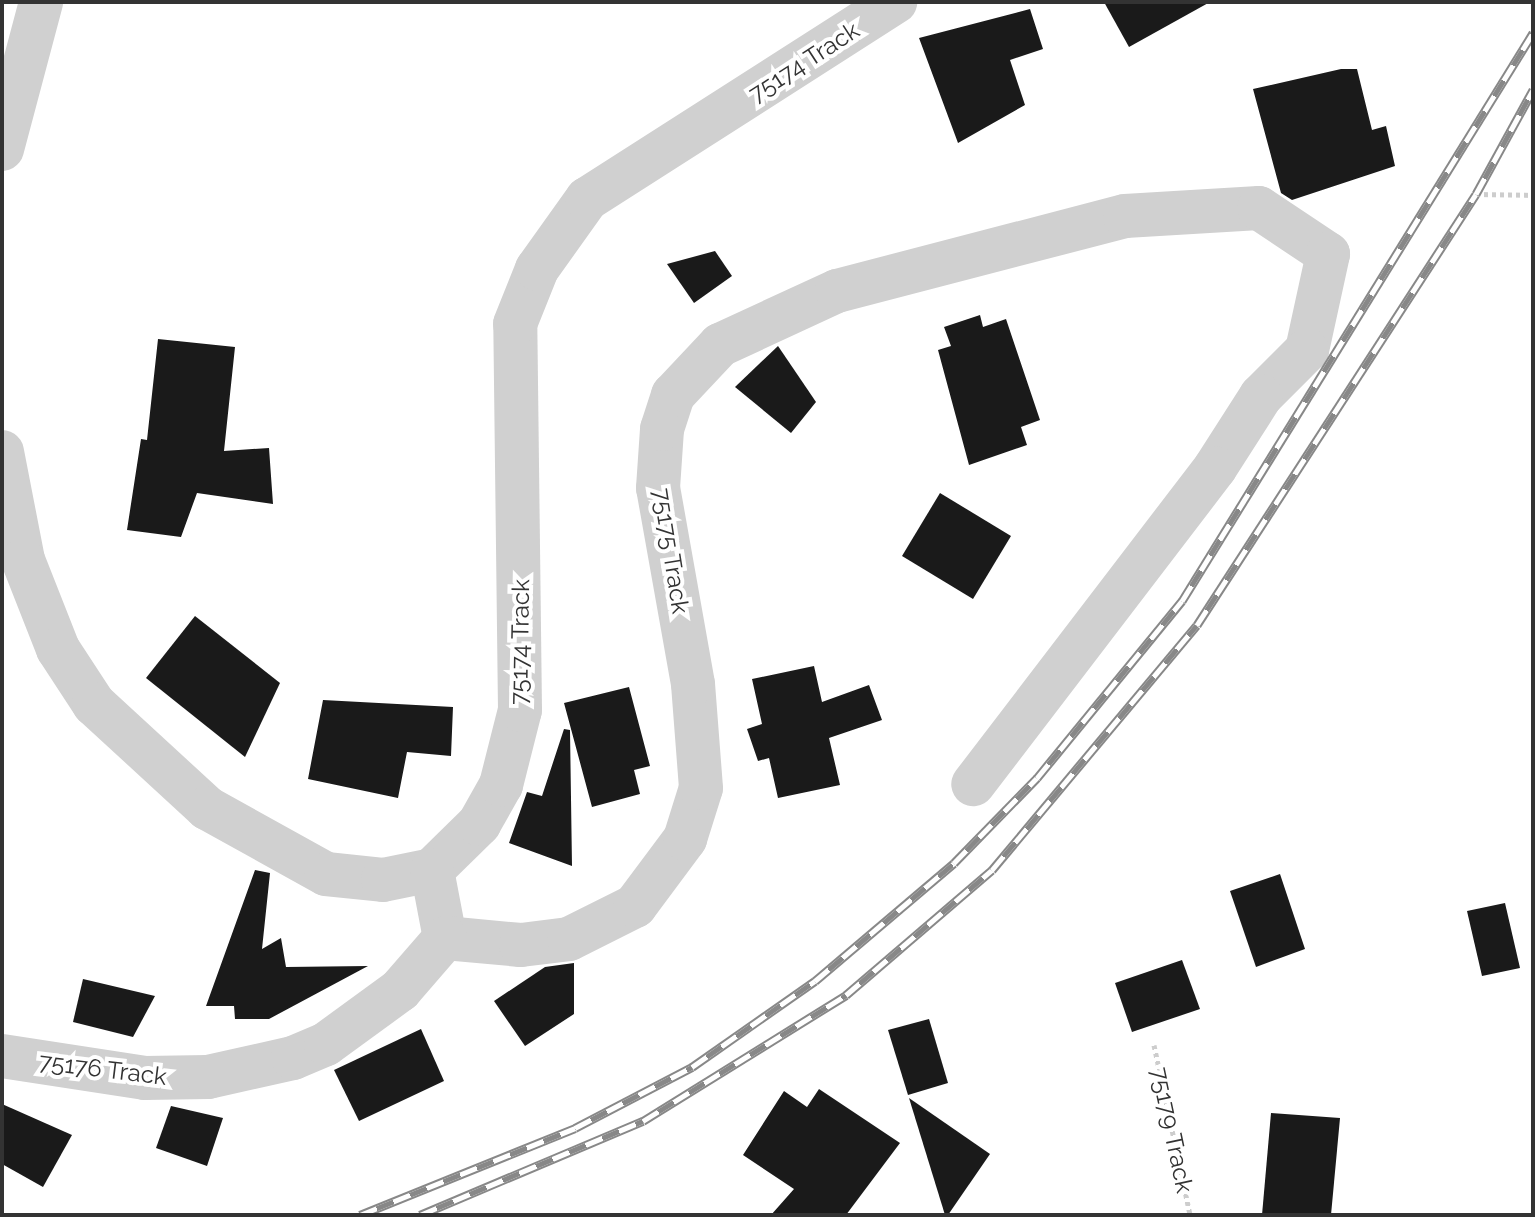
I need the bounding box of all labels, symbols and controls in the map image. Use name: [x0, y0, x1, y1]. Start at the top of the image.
street label: 75174 Track: [743, 16, 865, 108]
street label: 75175 Track: [647, 486, 695, 616]
street label: 75174 Track: [504, 579, 536, 705]
street label: 75176 Track: [37, 1047, 169, 1091]
street label: 75179 Track: [1145, 1064, 1199, 1196]

